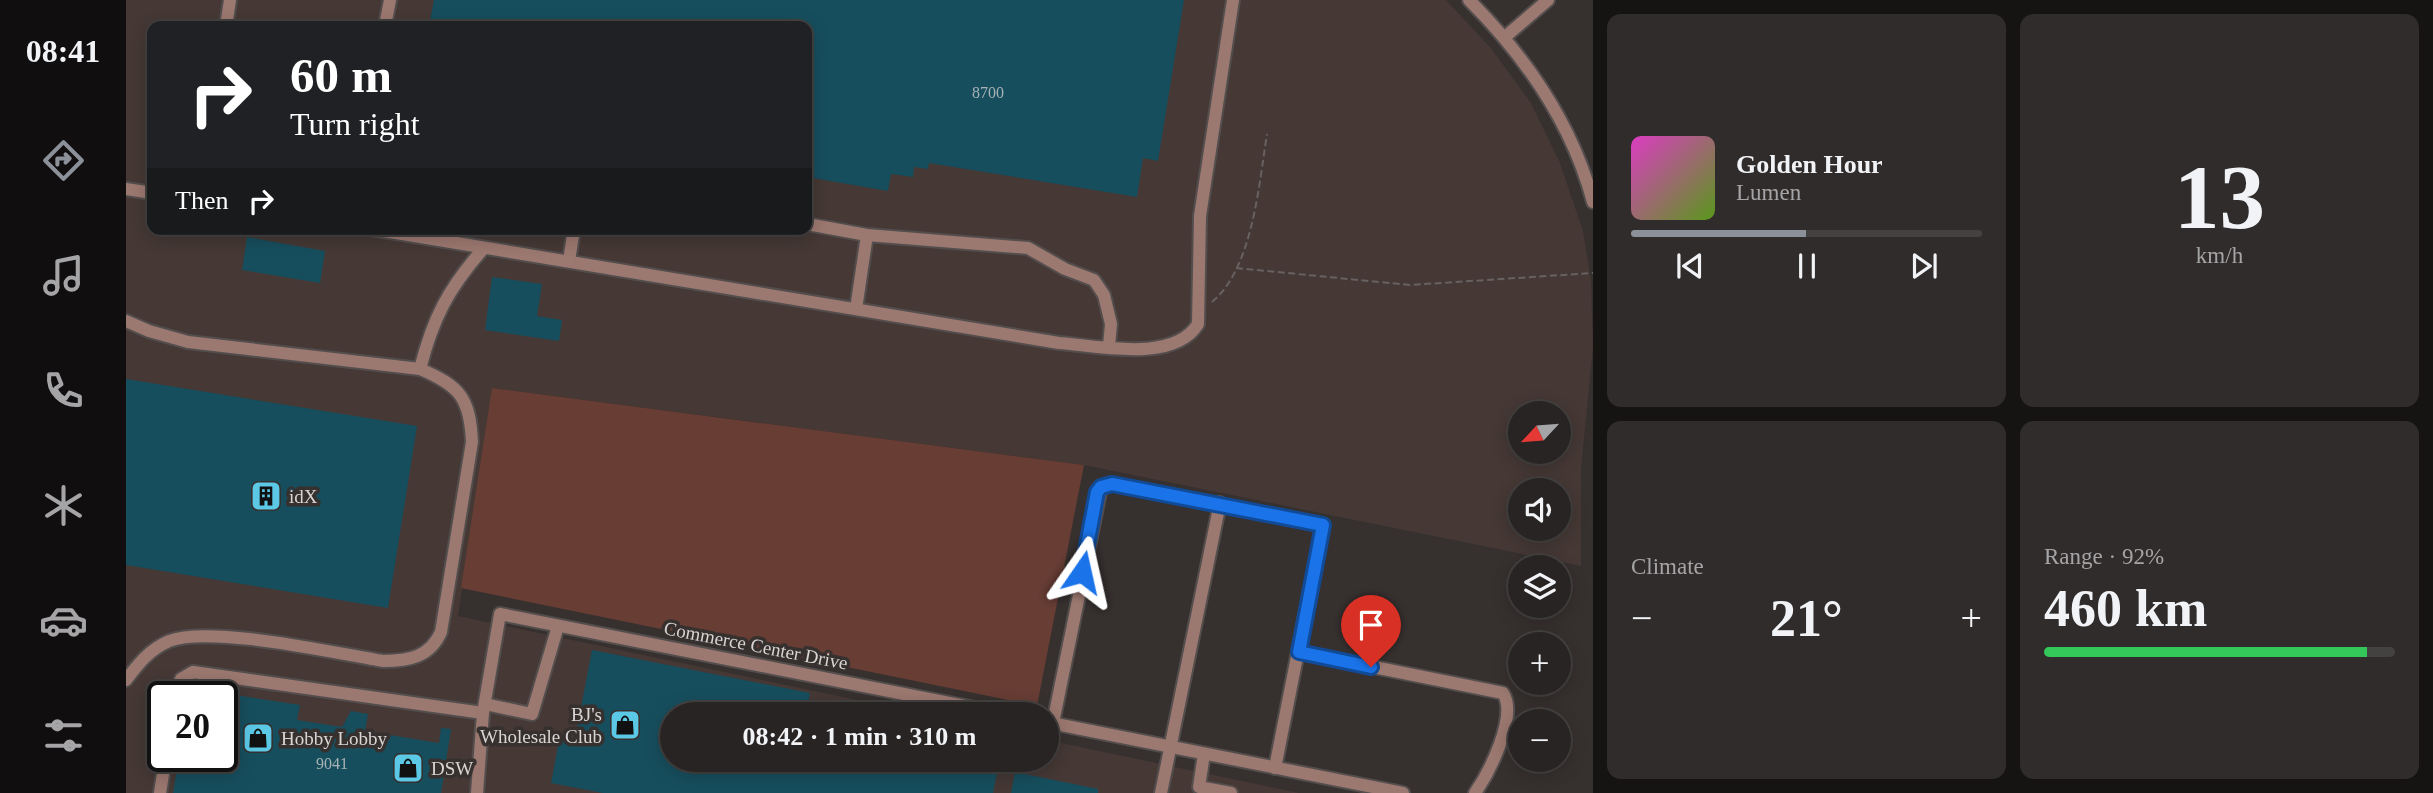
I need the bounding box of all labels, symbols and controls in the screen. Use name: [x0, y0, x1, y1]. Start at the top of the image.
text: 08:41: [26, 33, 100, 69]
text: 60 m: [290, 48, 392, 103]
icon: right: [175, 49, 266, 140]
house number: 8700: [972, 84, 1004, 101]
text: Turn right: [290, 106, 420, 142]
icon: directions: [39, 136, 88, 185]
text: 13: [2174, 147, 2265, 248]
text: Golden Hour: [1736, 150, 1883, 179]
text: Lumen: [1736, 180, 1801, 205]
icon: right: [242, 182, 280, 220]
text: Then: [175, 186, 228, 215]
text: km/h: [2196, 243, 2243, 268]
icon: previous: [1671, 247, 1709, 285]
icon: pause: [1788, 247, 1826, 285]
icon: next: [1905, 247, 1943, 285]
icon: music: [39, 251, 88, 300]
icon: phone: [39, 366, 88, 415]
north arrow: [1508, 401, 1572, 464]
map controls: [1508, 401, 1571, 772]
button: sound: [1508, 478, 1571, 541]
building icon: idX: [249, 479, 283, 513]
icon: climate: [39, 481, 88, 530]
place label: idX: [289, 486, 318, 507]
position arrow: [1045, 535, 1119, 609]
text: Range · 92%: [2044, 544, 2164, 569]
text: Climate: [1631, 554, 1704, 579]
button: layers: [1508, 555, 1571, 618]
text: 460 km: [2044, 580, 2207, 637]
text: 21°: [1770, 590, 1843, 647]
pin: [1341, 595, 1401, 667]
icon: car: [39, 596, 88, 645]
text: −: [1631, 597, 1652, 639]
text: +: [1961, 597, 1982, 639]
icon: arrive: [1352, 606, 1390, 644]
street label: Commerce Center Drive: [662, 617, 850, 674]
button: +: [1508, 632, 1571, 695]
speed limit sign: 20: [147, 681, 238, 772]
place label: BJ's Wholesale Club: [480, 704, 602, 747]
shop icon: BJ's Wholesale Club: [608, 708, 642, 742]
button: −: [1508, 709, 1571, 772]
icon: filters: [39, 711, 88, 760]
shop icon: Hobby Lobby: [241, 721, 275, 755]
text: 08:42 · 1 min · 310 m: [743, 722, 977, 751]
place label: Hobby Lobby: [281, 728, 388, 749]
shop icon: DSW: [391, 751, 425, 785]
house number: 9041: [316, 755, 348, 772]
place label: DSW: [431, 758, 473, 779]

